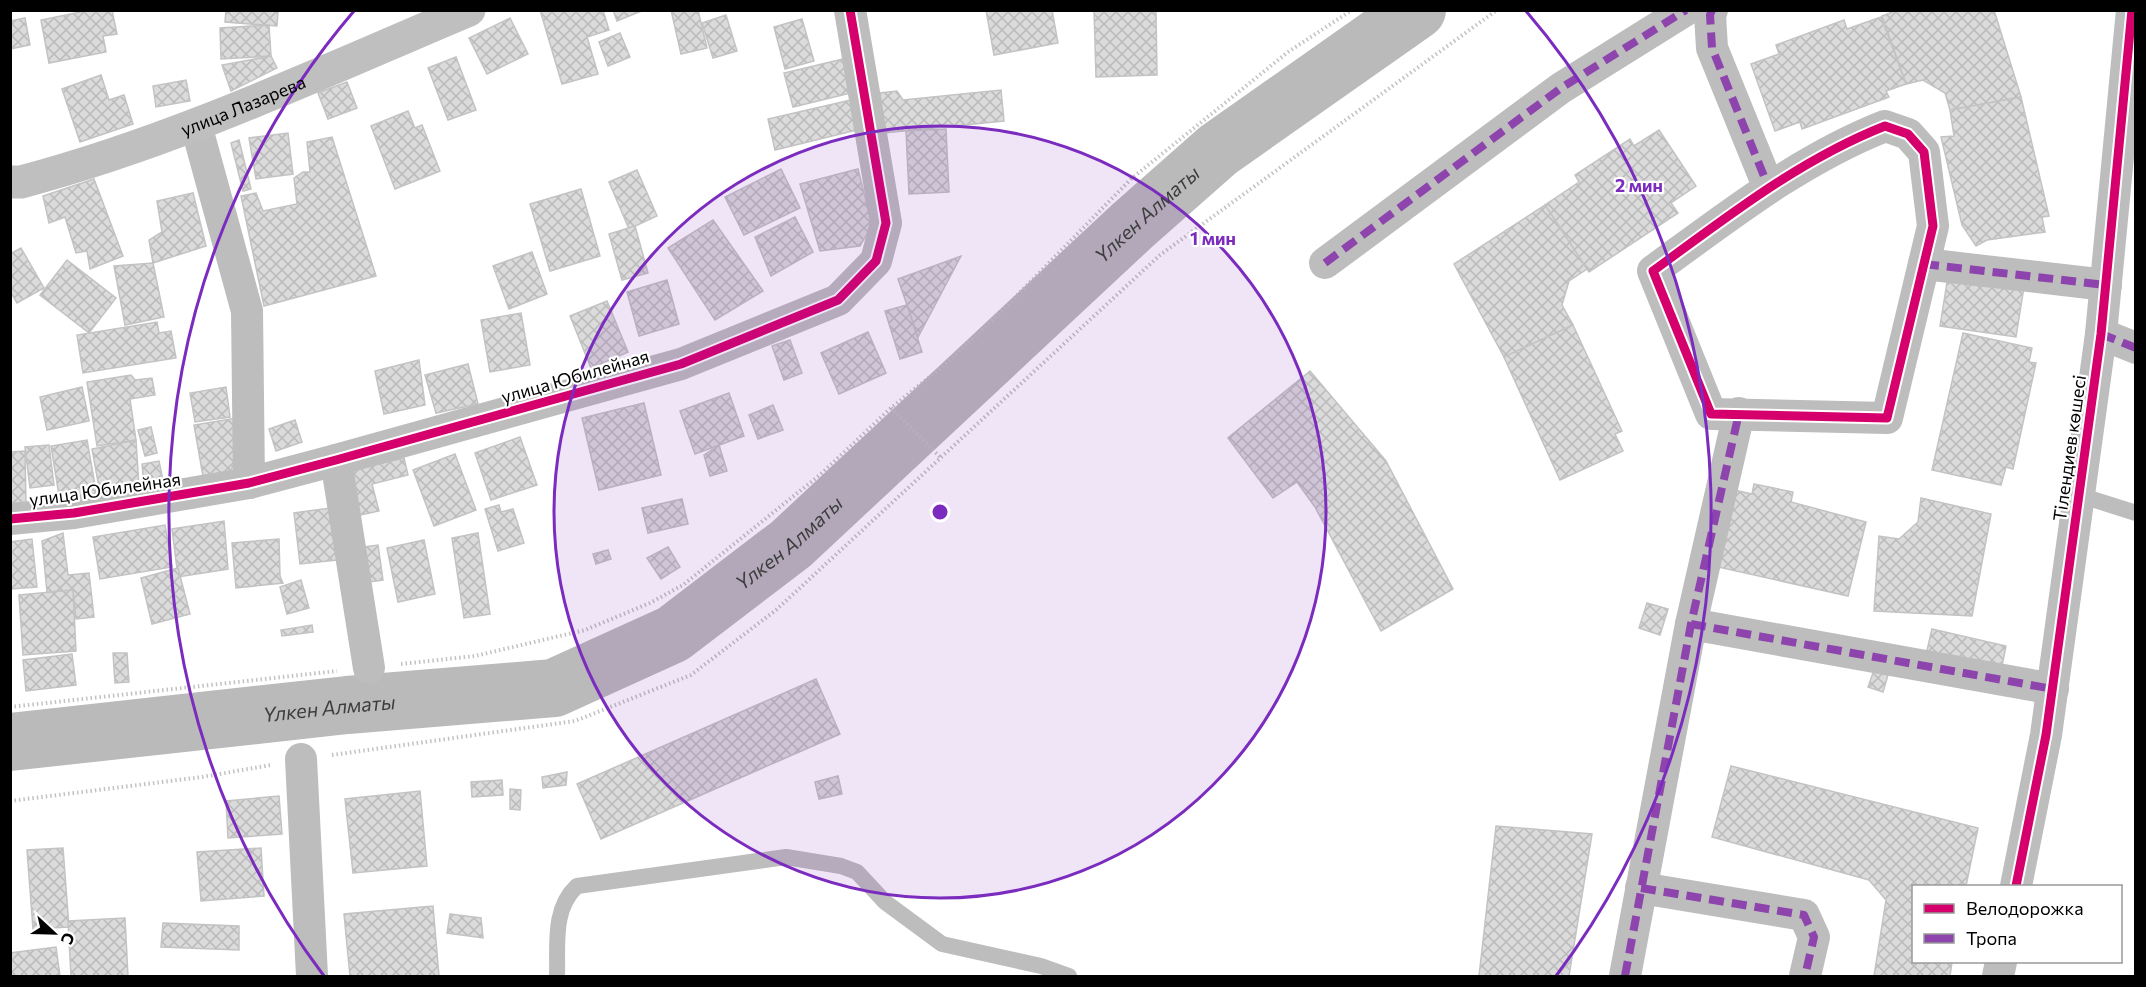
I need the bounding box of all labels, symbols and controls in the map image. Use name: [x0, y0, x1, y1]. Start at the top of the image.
street label: улица Лазарева: [178, 70, 309, 140]
water label: Үлкен Алматы: [1089, 160, 1204, 267]
text: 2 мин: [1615, 174, 1663, 196]
text: 1 мин: [1190, 227, 1236, 249]
street label: улица Юбилейная: [499, 344, 651, 408]
street label: Тілендиев көшесі: [2048, 373, 2090, 523]
street label: улица Юбилейная: [28, 467, 182, 511]
water label: Үлкен Алматы: [730, 490, 847, 594]
centre of rings: [930, 502, 950, 522]
water label: Үлкен Алматы: [262, 689, 396, 726]
legend: [1912, 885, 2122, 963]
text: Велодорожка: [1966, 897, 2084, 919]
north arrow: [24, 903, 84, 963]
text: Тропа: [1966, 927, 2017, 949]
text: С: [57, 930, 79, 947]

